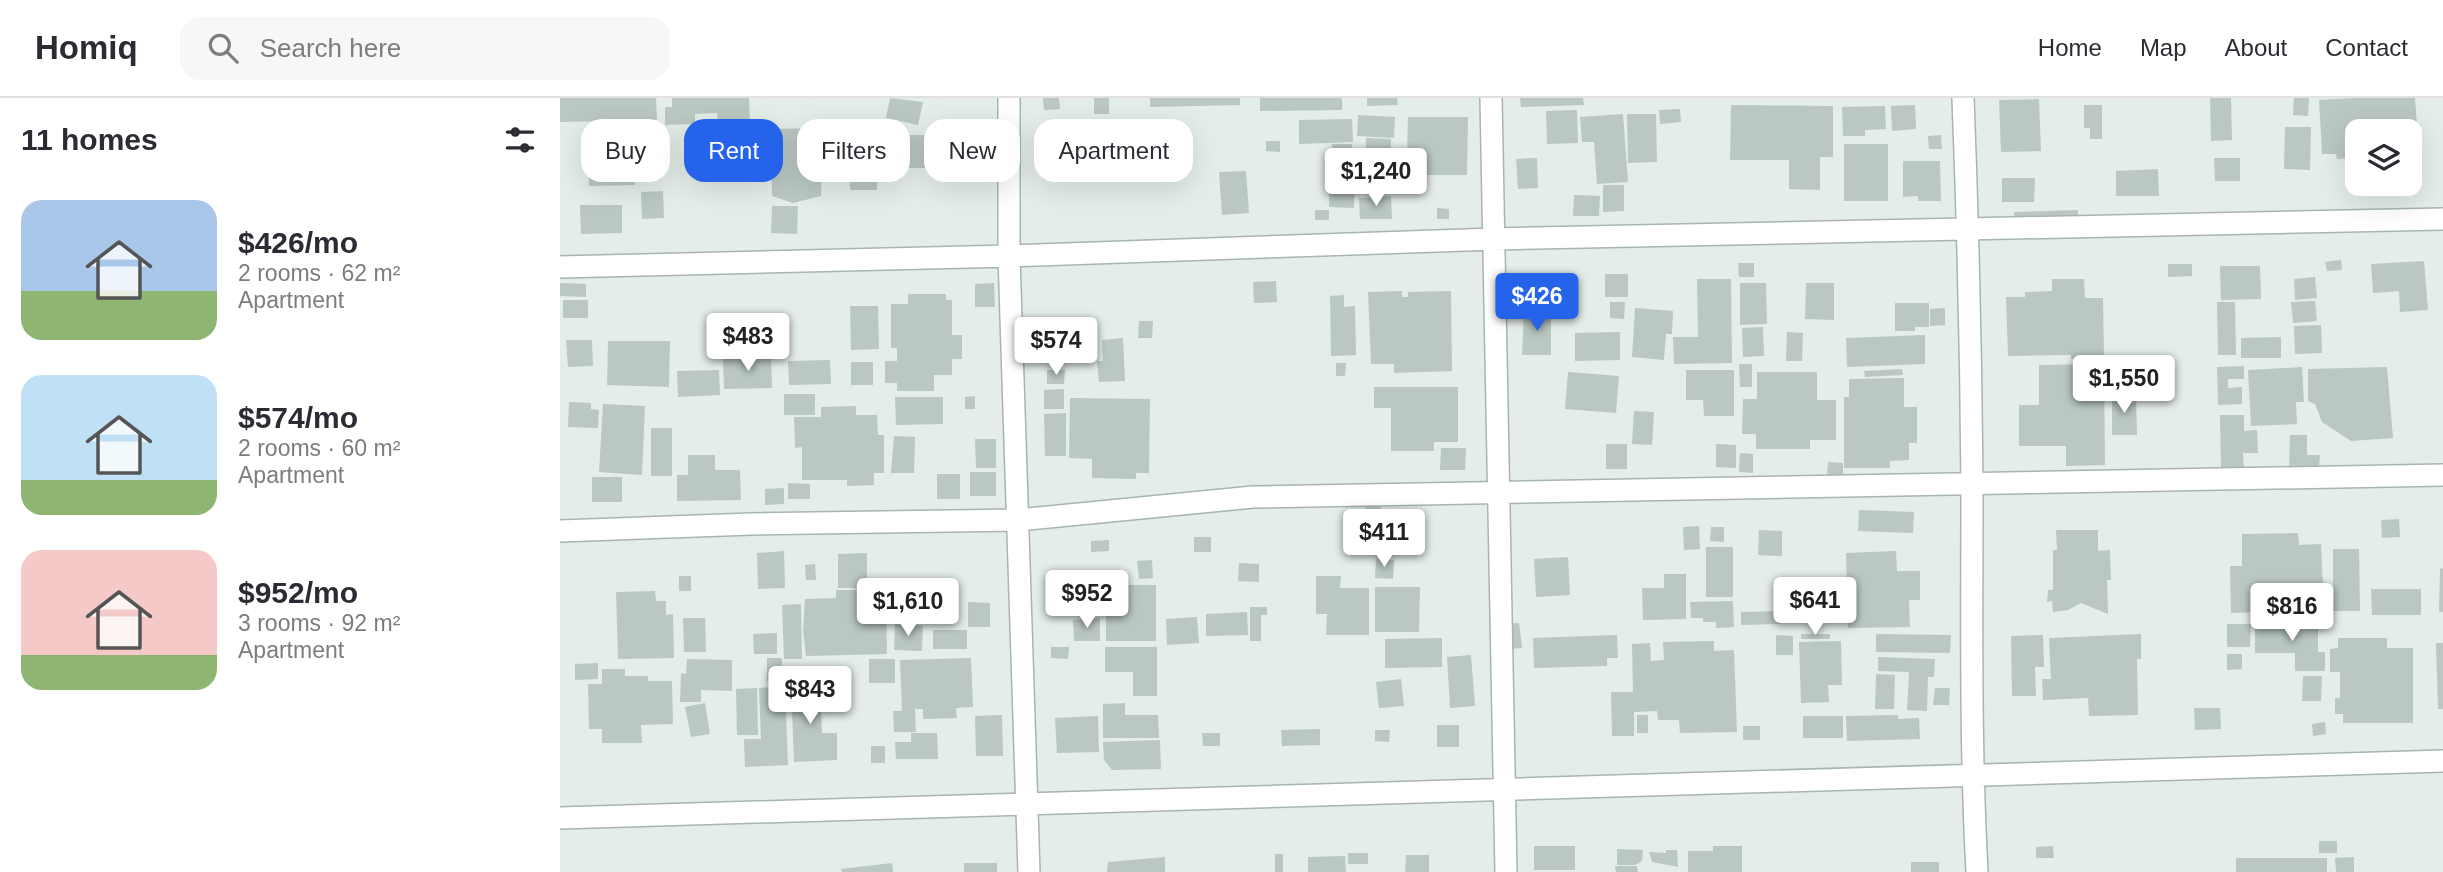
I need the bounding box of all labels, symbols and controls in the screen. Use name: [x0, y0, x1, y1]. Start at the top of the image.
search box: [180, 17, 670, 80]
text: Homiq: [35, 29, 138, 66]
icon: search: [204, 29, 242, 67]
text: Search here: [260, 33, 401, 63]
text: Home: [2038, 34, 2102, 61]
text: Map: [2140, 34, 2187, 61]
text: About: [2225, 34, 2287, 61]
text: Contact: [2325, 34, 2408, 61]
chip: Buy: [581, 119, 670, 182]
chip: Rent: [684, 119, 783, 182]
chip: Filters: [797, 119, 910, 182]
chip: New: [924, 119, 1020, 182]
chip: Apartment: [1034, 119, 1193, 182]
map controls: [2345, 119, 2422, 196]
button: layers: [2345, 119, 2422, 196]
icon: filters: [501, 121, 539, 159]
text: 11 homes: [21, 123, 158, 156]
pin: $1,240: [1319, 148, 1433, 208]
text: $1,240: [1341, 158, 1411, 184]
text: $426/mo: [238, 226, 358, 259]
icon: home: [77, 228, 161, 312]
text: 2 rooms · 62 m²: [238, 260, 400, 286]
pin: $426: [1496, 274, 1578, 333]
text: $426: [1511, 283, 1563, 309]
text: Apartment: [238, 287, 344, 313]
pin: $483: [707, 314, 789, 373]
pin: $574: [1015, 317, 1097, 377]
text: $483: [722, 323, 774, 349]
text: $574: [1030, 327, 1082, 353]
pin: $1,550: [2067, 356, 2181, 415]
text: $1,550: [2089, 365, 2159, 391]
text: $574/mo: [238, 401, 358, 434]
icon: home: [77, 403, 161, 487]
text: 2 rooms · 60 m²: [238, 435, 400, 461]
text: Apartment: [238, 462, 344, 488]
pin: $411: [1343, 510, 1425, 569]
text: $411: [1359, 519, 1409, 545]
pin: $952: [1046, 570, 1128, 630]
text: $952/mo: [238, 576, 358, 609]
icon: home: [77, 578, 161, 662]
pin: $1,610: [851, 578, 965, 638]
pin: $641: [1774, 578, 1856, 637]
text: $952: [1061, 580, 1113, 606]
pin: $816: [2251, 584, 2333, 643]
text: $641: [1789, 587, 1841, 613]
text: $1,610: [873, 588, 943, 614]
text: $816: [2266, 593, 2318, 619]
text: 3 rooms · 92 m²: [238, 610, 400, 636]
text: Apartment: [238, 637, 344, 663]
pin: $843: [769, 666, 851, 726]
text: $843: [784, 676, 836, 702]

